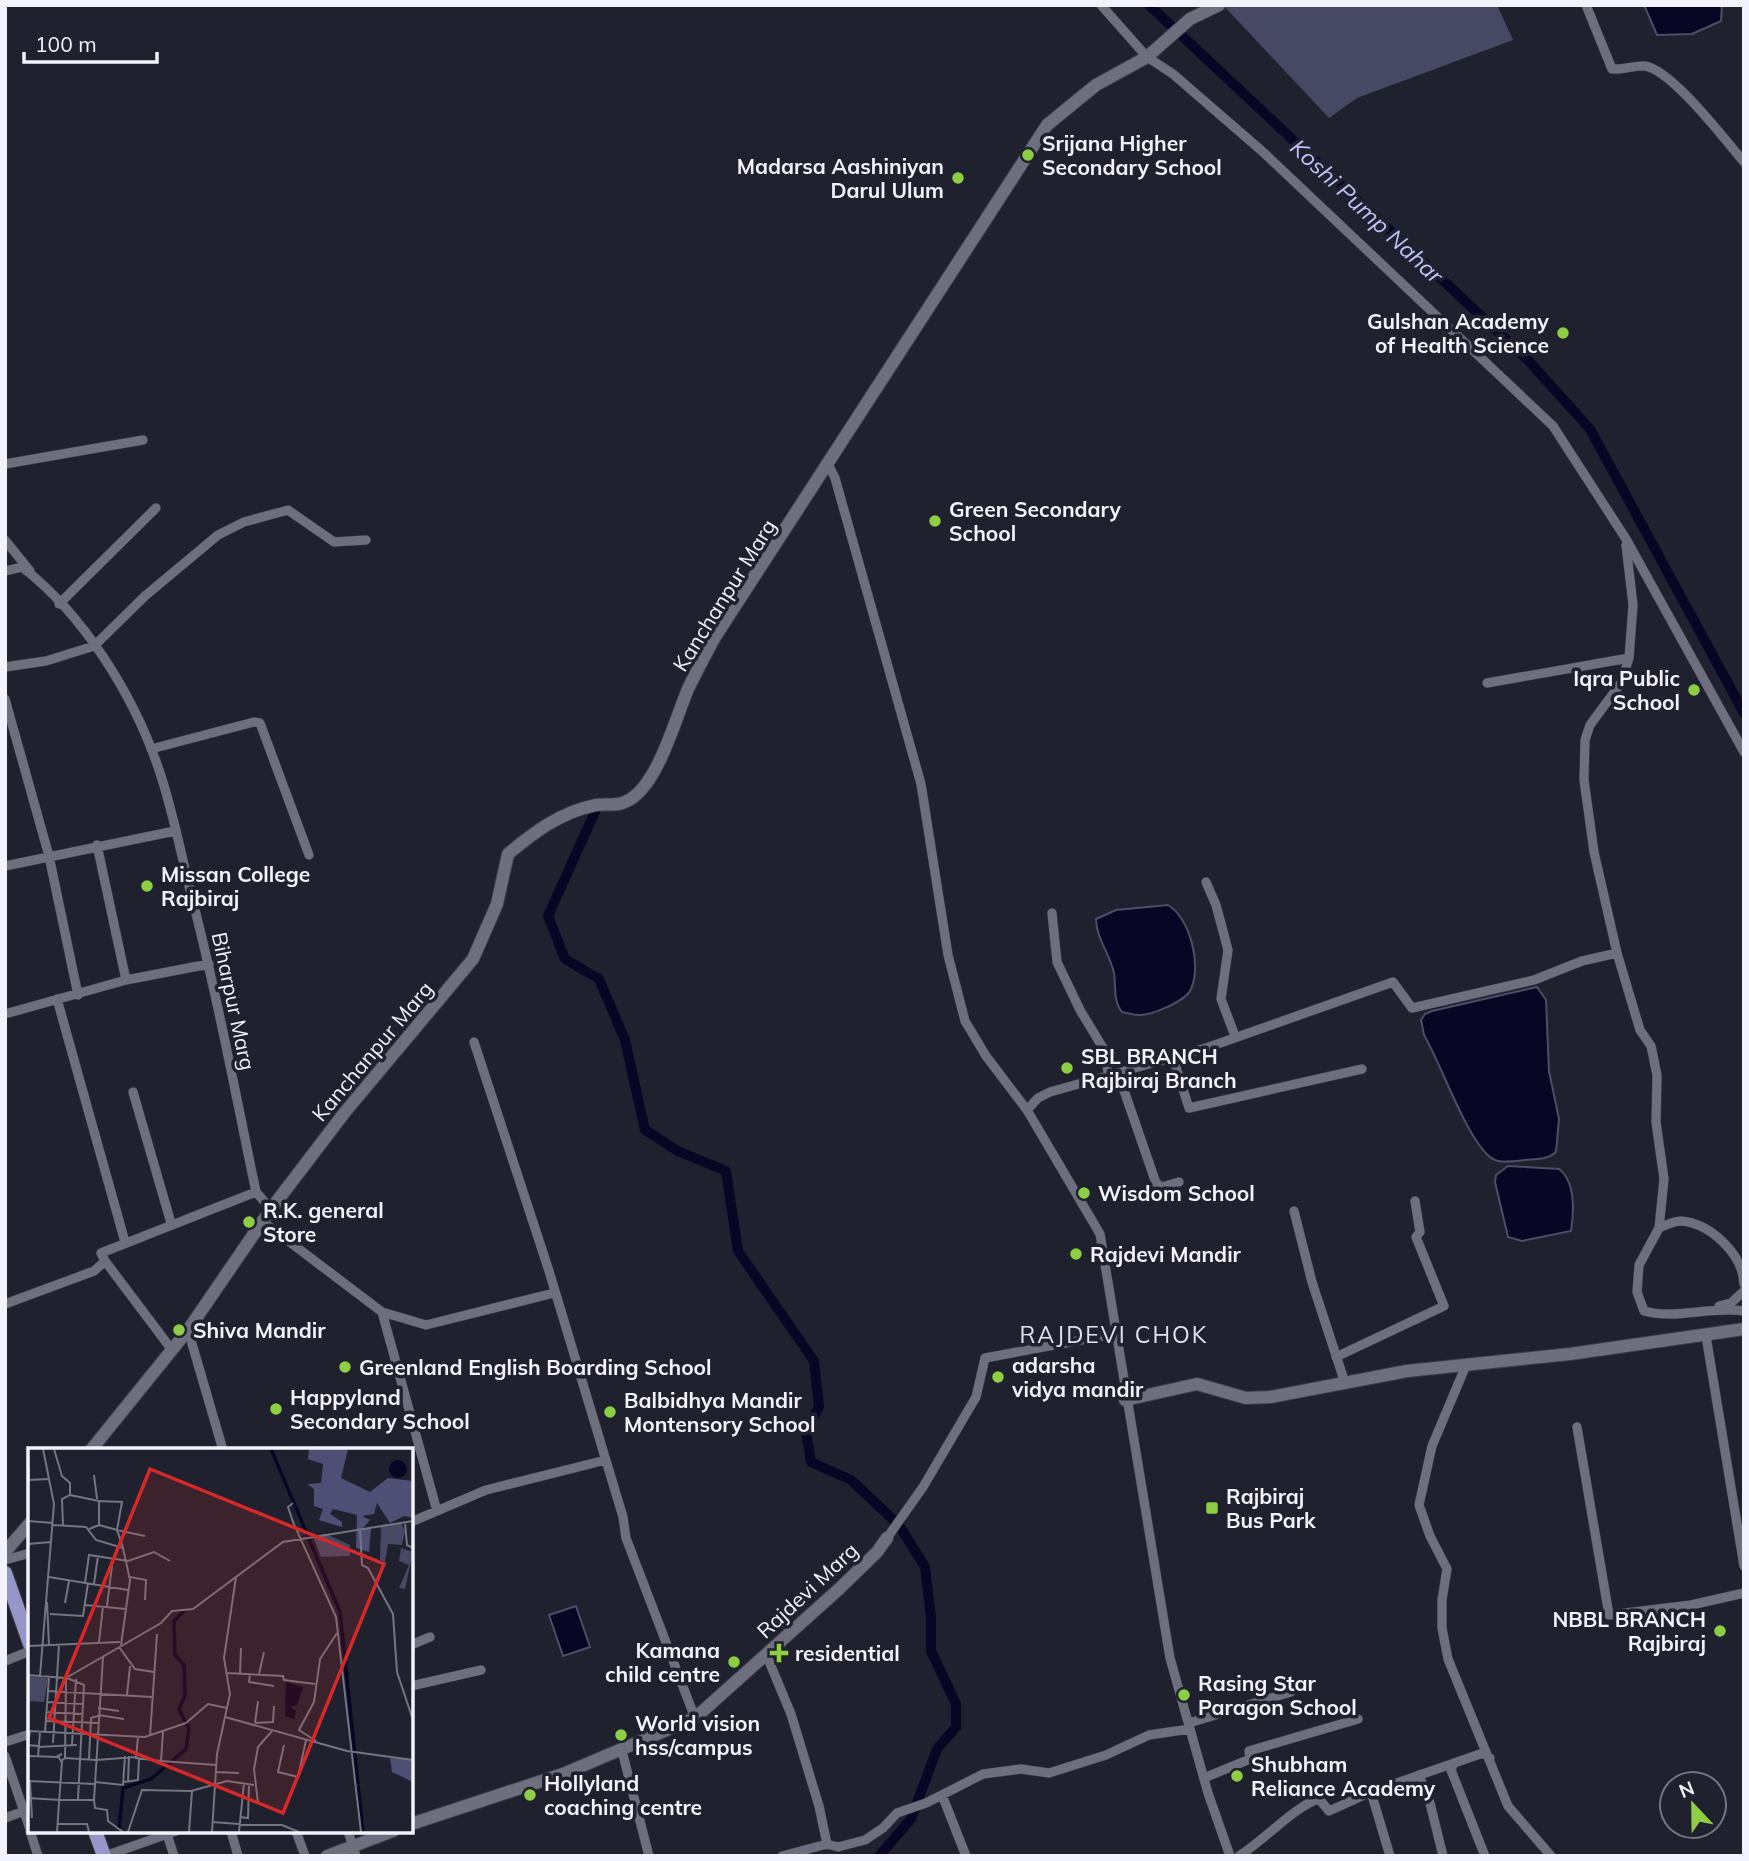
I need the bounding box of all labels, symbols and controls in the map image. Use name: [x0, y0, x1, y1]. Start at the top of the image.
scale bar: [24, 21, 158, 65]
text: 100 m: [35, 31, 97, 57]
place label: Srijana Higher Secondary School: [1042, 130, 1222, 180]
water label: Koshi Pump Nahar: [1285, 133, 1451, 290]
marker: Srijana Higher Secondary School: [1020, 147, 1036, 163]
place label: Madarsa Aashiniyan Darul Ulum: [737, 153, 944, 203]
marker: Madarsa Aashiniyan Darul Ulum: [950, 170, 966, 186]
place label: Gulshan Academy of Health Science: [1367, 308, 1550, 358]
marker: Gulshan Academy of Health Science: [1555, 325, 1571, 341]
place label: Green Secondary School: [949, 496, 1122, 546]
marker: Green Secondary School: [927, 513, 943, 529]
street label: Kanchanpur Marg: [667, 514, 781, 676]
place label: Iqra Public School: [1573, 665, 1680, 715]
marker: Iqra Public School: [1686, 682, 1702, 698]
place label: Missan College Rajbiraj: [161, 861, 310, 911]
marker: Missan College Rajbiraj: [139, 878, 155, 894]
street label: Biharpur Marg: [207, 930, 261, 1072]
street label: Kanchanpur Marg: [306, 976, 438, 1126]
place label: SBL BRANCH Rajbiraj Branch: [1081, 1043, 1237, 1093]
marker: SBL BRANCH Rajbiraj Branch: [1059, 1060, 1075, 1076]
place label: Wisdom School: [1098, 1180, 1255, 1206]
marker: Wisdom School: [1076, 1185, 1092, 1201]
place label: R.K. general Store: [263, 1197, 384, 1247]
marker: R.K. general Store: [241, 1214, 257, 1230]
place label: Rajdevi Mandir: [1090, 1241, 1242, 1267]
marker: Rajdevi Mandir: [1068, 1246, 1084, 1262]
place label: Shiva Mandir: [193, 1317, 326, 1343]
district label: RAJDEVI CHOK: [1020, 1320, 1208, 1349]
marker: Shiva Mandir: [171, 1322, 187, 1338]
place label: adarsha vidya mandir: [1011, 1352, 1144, 1402]
place label: Greenland English Boarding School: [359, 1354, 712, 1380]
marker: Greenland English Boarding School: [337, 1359, 353, 1375]
marker: adarsha vidya mandir: [990, 1369, 1006, 1385]
place label: Happyland Secondary School: [290, 1384, 470, 1434]
place label: Balbidhya Mandir Montensory School: [624, 1387, 816, 1437]
marker: Happyland Secondary School: [268, 1401, 284, 1417]
marker: Balbidhya Mandir Montensory School: [602, 1404, 618, 1420]
inset map: [28, 1448, 413, 1833]
place label: Rajbiraj Bus Park: [1226, 1483, 1316, 1533]
marker: Rajbiraj Bus Park: [1204, 1500, 1220, 1516]
street label: Rajdevi Marg: [751, 1537, 863, 1643]
place label: NBBL BRANCH Rajbiraj: [1552, 1606, 1706, 1656]
marker: NBBL BRANCH Rajbiraj: [1712, 1623, 1728, 1639]
place label: Kamana child centre: [605, 1637, 720, 1687]
place label: residential: [795, 1640, 900, 1666]
marker: residential: [769, 1643, 789, 1663]
marker: Kamana child centre: [726, 1654, 742, 1670]
place label: Rasing Star Paragon School: [1198, 1670, 1357, 1720]
marker: Rasing Star Paragon School: [1176, 1687, 1192, 1703]
place label: World vision hss/campus: [635, 1710, 760, 1760]
marker: World vision hss/campus: [613, 1727, 629, 1743]
place label: Shubham Reliance Academy: [1251, 1751, 1436, 1801]
marker: Shubham Reliance Academy: [1229, 1768, 1245, 1784]
place label: Hollyland coaching centre: [544, 1770, 702, 1820]
north arrow: [1658, 1770, 1728, 1840]
text: N: [1675, 1775, 1698, 1803]
marker: Hollyland coaching centre: [522, 1787, 538, 1803]

